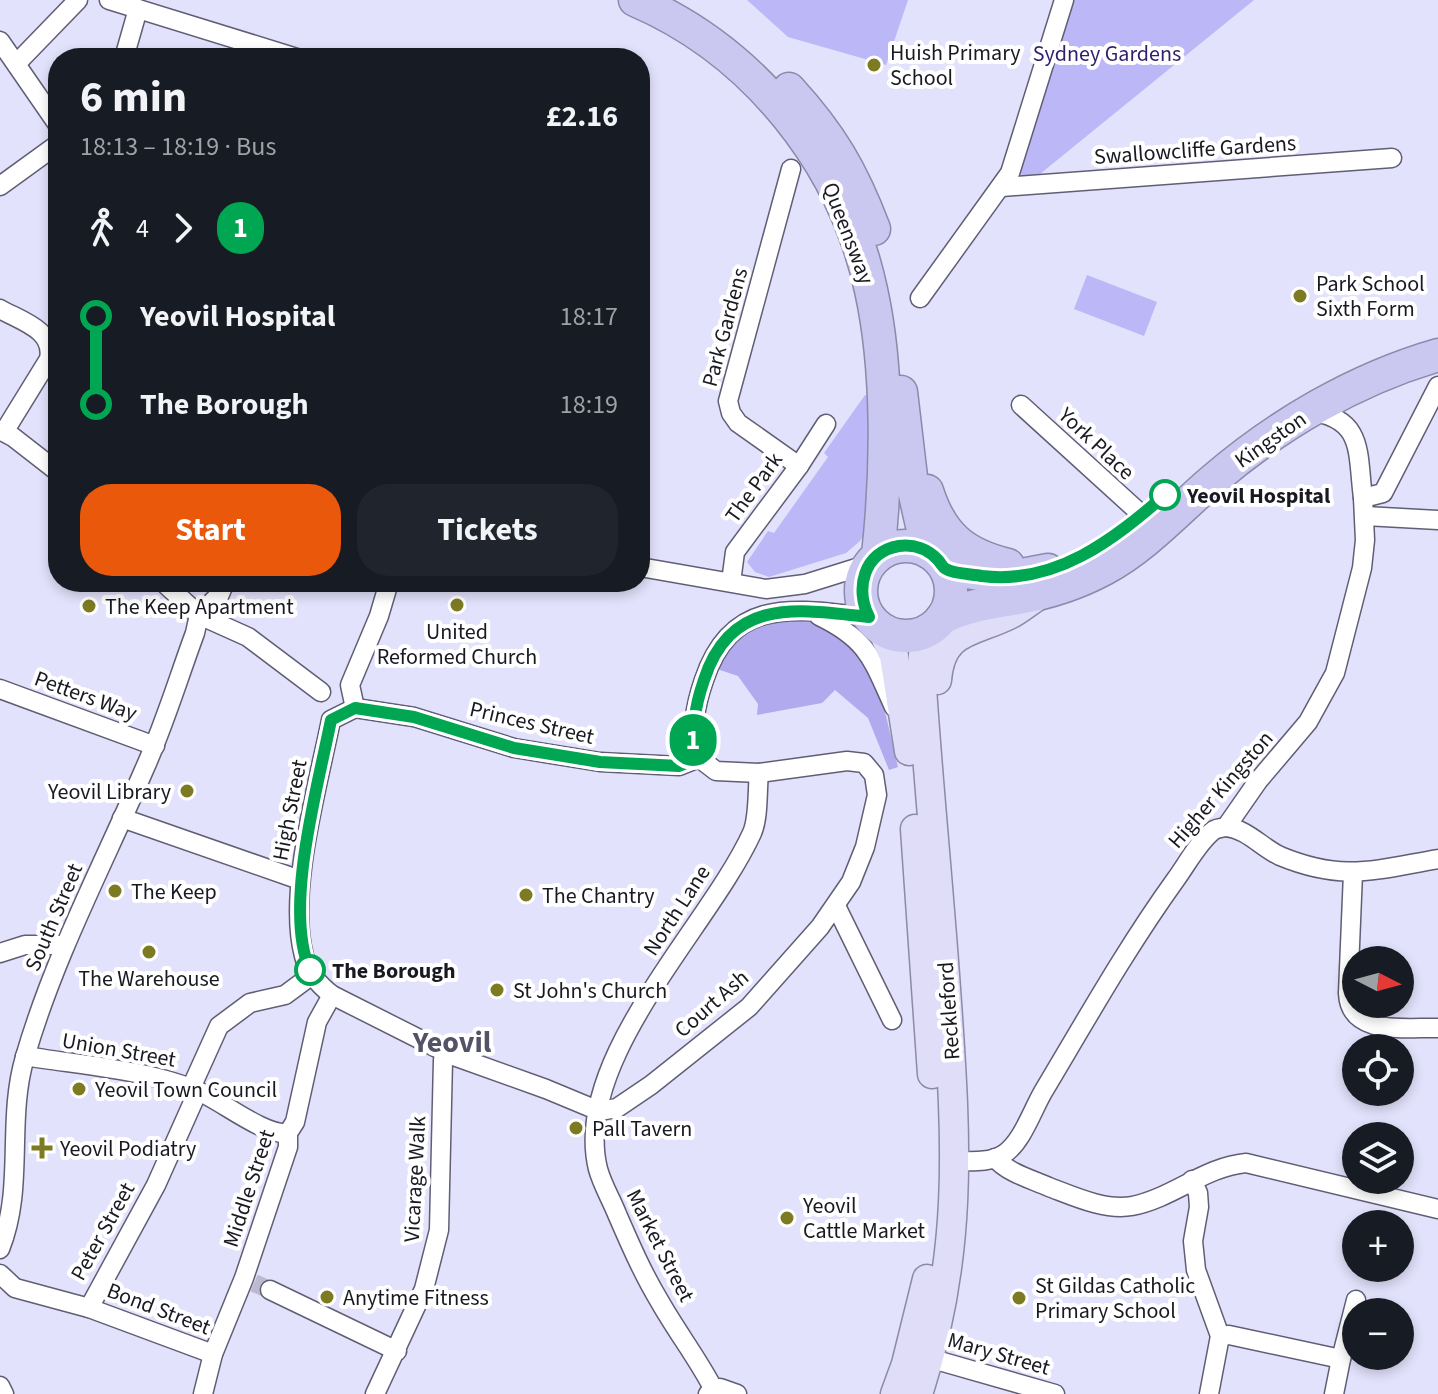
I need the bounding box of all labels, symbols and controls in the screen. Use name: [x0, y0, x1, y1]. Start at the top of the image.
place label: Huish Primary School: [890, 37, 1021, 94]
park label: Sydney Gardens: [1033, 38, 1181, 70]
marker: Huish Primary School: [865, 56, 883, 74]
text: 6 min: [80, 66, 187, 129]
text: £2.16: [546, 95, 618, 138]
street label: Swallowcliffe Gardens: [1093, 127, 1297, 173]
text: 18:13 – 18:19 · Bus: [80, 128, 276, 165]
street label: Queensway: [814, 178, 882, 290]
icon: walk: [80, 206, 124, 250]
icon: forward: [161, 206, 205, 250]
text: 1: [233, 208, 248, 248]
text: 4: [136, 210, 149, 247]
street label: Park Gardens: [694, 264, 756, 390]
place label: Park School Sixth Form: [1316, 268, 1425, 325]
marker: Park School Sixth Form: [1291, 287, 1309, 305]
text: Yeovil Hospital: [140, 295, 335, 338]
text: 18:17: [560, 298, 618, 335]
text: The Borough: [140, 383, 309, 426]
text: 18:19: [560, 386, 618, 423]
street label: York Place: [1050, 399, 1142, 488]
street label: Kingston: [1228, 403, 1313, 476]
street label: The Park: [717, 446, 790, 529]
marker: Yeovil Hospital: [1150, 480, 1180, 510]
place label: Yeovil Hospital: [1186, 480, 1331, 512]
button: Start: [80, 484, 341, 576]
button: Tickets: [357, 484, 618, 576]
place label: The Keep Apartment: [105, 591, 294, 623]
marker: United Reformed Church: [448, 596, 466, 614]
marker: The Keep Apartment: [80, 597, 98, 615]
place label: United Reformed Church: [377, 616, 537, 673]
street label: Petters Way: [30, 663, 142, 730]
street label: Princes Street: [466, 693, 598, 753]
line badge: 1: [667, 714, 719, 766]
text: 1: [686, 720, 700, 760]
street label: Higher Kingston: [1160, 724, 1281, 856]
street label: High Street: [265, 756, 316, 863]
place label: Yeovil Library: [47, 776, 172, 808]
marker: Yeovil Library: [178, 782, 196, 800]
street label: South Street: [17, 858, 91, 976]
street label: North Lane: [636, 859, 718, 962]
place label: The Keep: [131, 876, 217, 908]
place label: The Chantry: [542, 880, 655, 912]
marker: The Keep: [106, 882, 124, 900]
marker: The Chantry: [517, 886, 535, 904]
marker: The Warehouse: [140, 943, 158, 961]
north arrow: [1342, 946, 1414, 1018]
map controls: [1342, 946, 1414, 1370]
marker: The Borough: [295, 955, 325, 985]
place label: The Borough: [332, 955, 456, 987]
street label: Reckleford: [930, 961, 968, 1061]
street label: Court Ash: [667, 962, 756, 1045]
place label: The Warehouse: [78, 963, 220, 995]
place label: St John's Church: [513, 975, 667, 1007]
marker: St John's Church: [488, 981, 506, 999]
district label: Yeovil: [412, 1021, 492, 1064]
street label: Union Street: [59, 1024, 179, 1076]
button: locate: [1342, 1034, 1414, 1106]
place label: Yeovil Town Council: [94, 1074, 277, 1106]
marker: Yeovil Town Council: [70, 1080, 88, 1098]
place label: Pall Tavern: [592, 1113, 692, 1145]
street label: Vicarage Walk: [396, 1115, 434, 1243]
marker: Pall Tavern: [567, 1119, 585, 1137]
button: layers: [1342, 1122, 1414, 1194]
street label: Middle Street: [215, 1125, 283, 1251]
place label: Yeovil Podiatry: [59, 1133, 197, 1165]
marker: Yeovil Podiatry: [31, 1137, 53, 1159]
street label: Peter Street: [63, 1176, 143, 1286]
street label: Market Street: [618, 1183, 703, 1308]
place label: Yeovil Cattle Market: [802, 1190, 926, 1247]
marker: Yeovil Cattle Market: [778, 1209, 796, 1227]
button: +: [1342, 1210, 1414, 1282]
place label: St Gildas Catholic Primary School: [1035, 1270, 1195, 1327]
street label: Bond Street: [102, 1275, 216, 1344]
place label: Anytime Fitness: [343, 1282, 489, 1314]
marker: Anytime Fitness: [318, 1288, 336, 1306]
marker: St Gildas Catholic Primary School: [1010, 1289, 1028, 1307]
button: −: [1342, 1298, 1414, 1370]
street label: Mary Street: [944, 1324, 1054, 1384]

